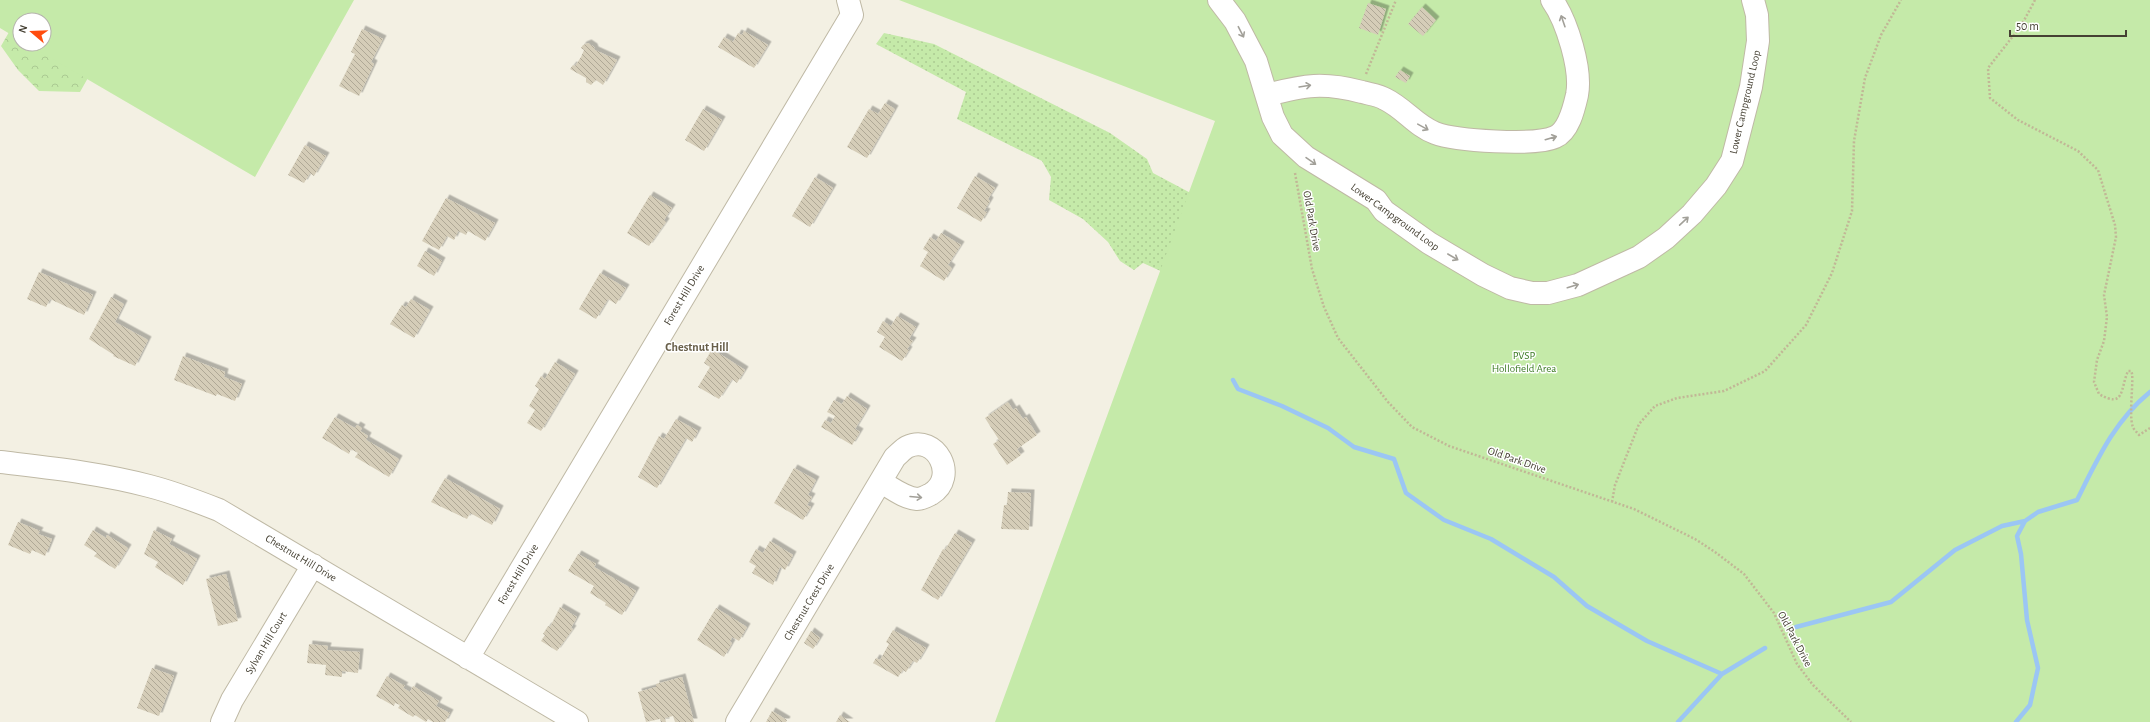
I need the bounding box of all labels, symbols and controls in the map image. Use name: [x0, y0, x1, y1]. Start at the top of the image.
north arrow: [12, 12, 52, 52]
scale bar: [2010, 12, 2126, 38]
one-way arrow: [1559, 14, 1566, 27]
text: 50 m: [2016, 20, 2039, 32]
text: N: [17, 23, 29, 34]
one-way arrow: [1237, 26, 1245, 38]
street label: Lower Campground Loop: [1728, 49, 1762, 155]
one-way arrow: [1298, 82, 1311, 90]
one-way arrow: [1417, 123, 1429, 131]
one-way arrow: [1544, 134, 1557, 141]
one-way arrow: [1306, 157, 1317, 165]
street label: Lower Campground Loop: [1349, 181, 1442, 253]
street label: Old Park Drive: [1301, 190, 1323, 252]
one-way arrow: [1679, 217, 1689, 226]
one-way arrow: [1447, 254, 1459, 262]
street label: Forest Hill Drive: [662, 263, 706, 327]
one-way arrow: [1567, 282, 1580, 289]
district label: Chestnut Hill: [665, 341, 729, 353]
park label: PVSP Hollofield Area: [1492, 350, 1556, 374]
street label: Old Park Drive: [1486, 445, 1548, 475]
one-way arrow: [909, 494, 922, 501]
street label: Chestnut Hill Drive: [263, 532, 339, 584]
street label: Forest Hill Drive: [496, 542, 540, 606]
street label: Chestnut Crest Drive: [782, 562, 836, 642]
street label: Sylvan Hill Court: [243, 610, 289, 676]
street label: Old Park Drive: [1776, 610, 1814, 668]

